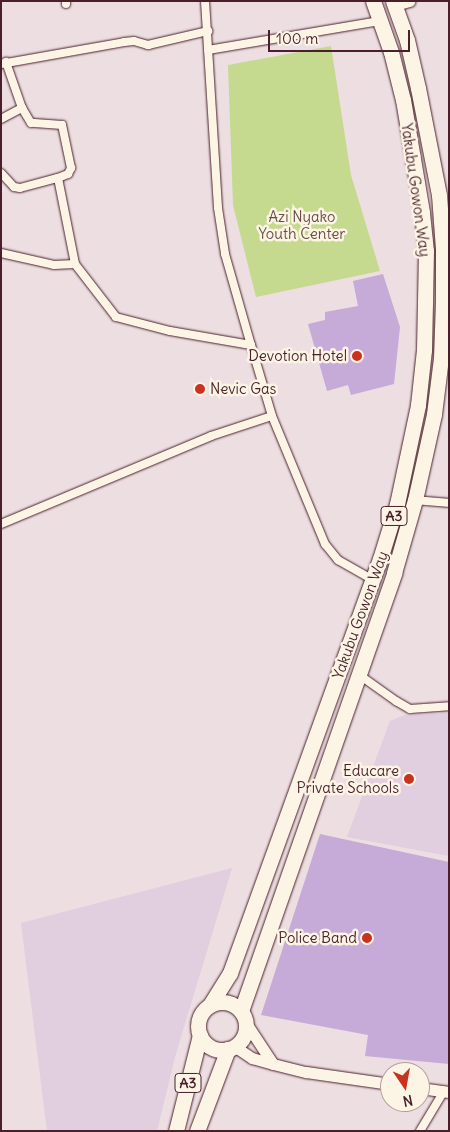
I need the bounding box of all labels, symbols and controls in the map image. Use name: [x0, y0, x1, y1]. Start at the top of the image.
scale bar: [270, 20, 412, 52]
text: 100 m: [276, 29, 318, 48]
street label: Yakubu Gowon Way: [398, 122, 434, 258]
park label: Azi Nyako Youth Center: [259, 207, 345, 242]
place label: Devotion Hotel: [248, 347, 347, 365]
marker: Devotion Hotel: [351, 350, 363, 362]
place label: Nevic Gas: [210, 380, 276, 398]
marker: Nevic Gas: [194, 383, 206, 395]
road number: A3: [380, 504, 408, 528]
street label: Yakubu Gowon Way: [329, 549, 391, 681]
place label: Educare Private Schools: [297, 761, 399, 796]
marker: Educare Private Schools: [403, 773, 415, 785]
place label: Police Band: [278, 929, 357, 947]
marker: Police Band: [361, 932, 373, 944]
north arrow: [380, 1062, 430, 1112]
road number: A3: [174, 1072, 202, 1094]
text: N: [401, 1091, 415, 1111]

